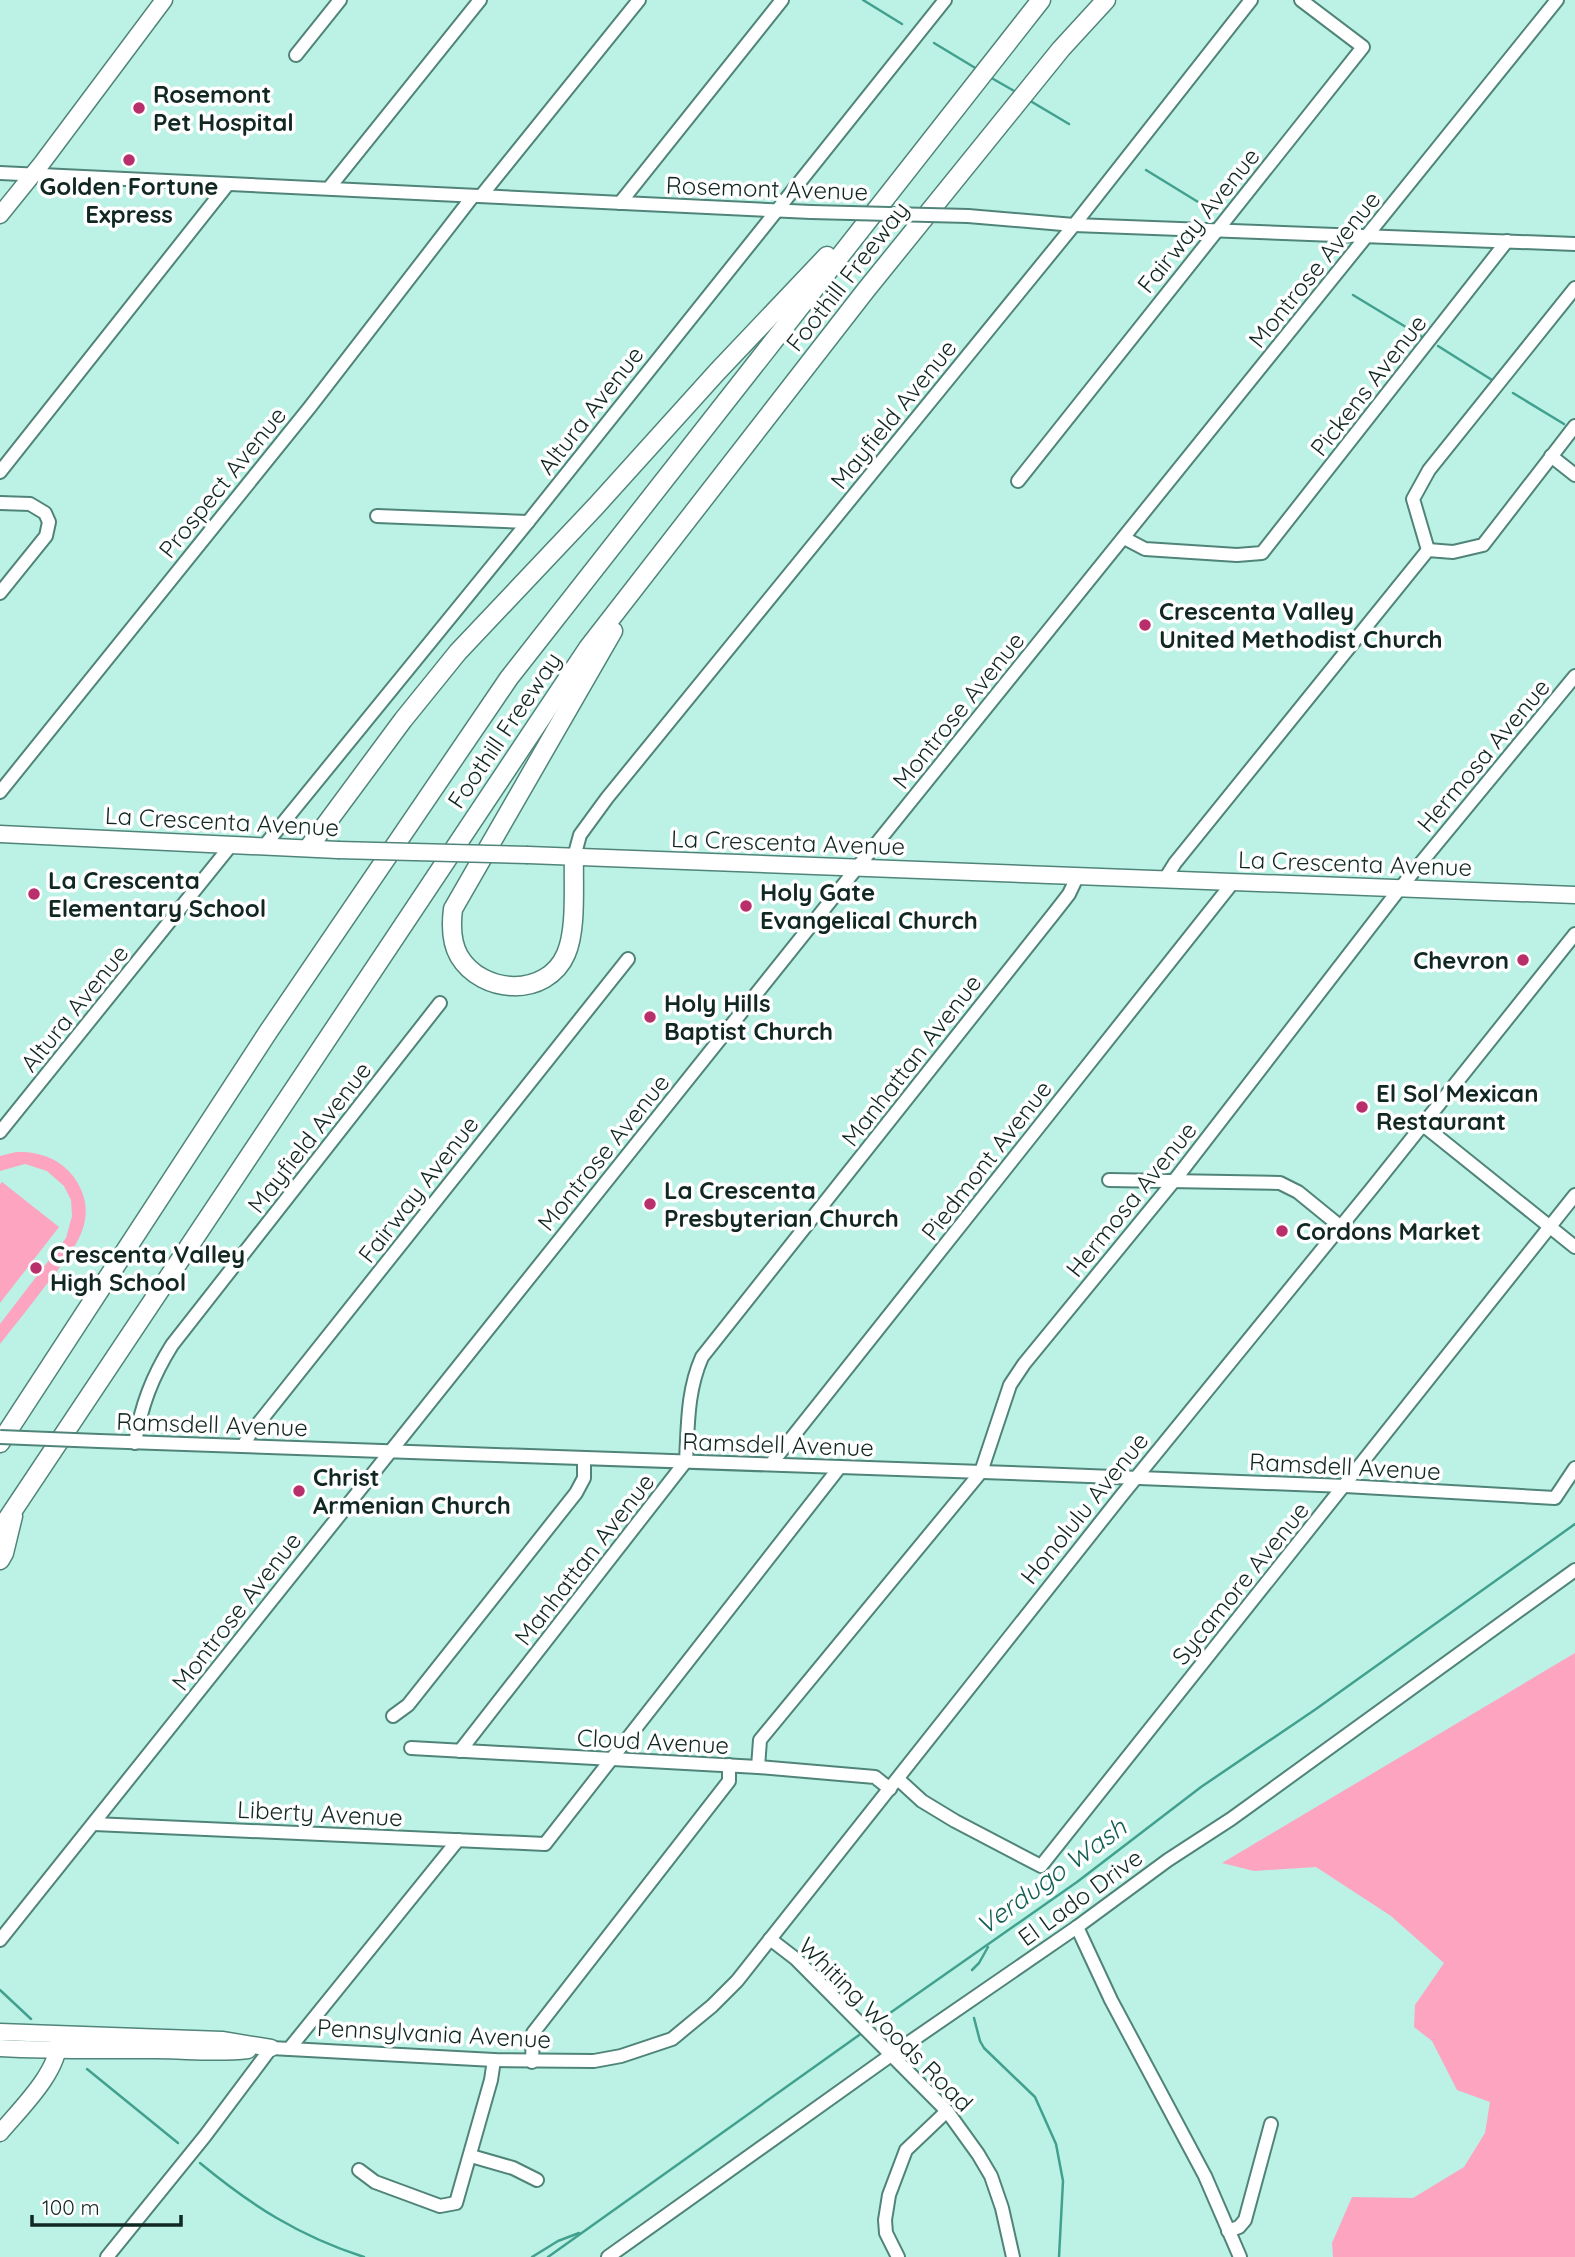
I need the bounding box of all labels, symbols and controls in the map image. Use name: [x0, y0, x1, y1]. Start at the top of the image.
place label: Rosemont Pet Hospital: [153, 79, 294, 137]
marker: Rosemont Pet Hospital: [131, 100, 147, 116]
street label: Fairway Avenue: [1130, 141, 1266, 299]
marker: Golden Fortune Express: [121, 152, 137, 168]
street label: Rosemont Avenue: [665, 169, 869, 207]
place label: Golden Fortune Express: [39, 171, 219, 229]
street label: Montrose Avenue: [1242, 185, 1386, 353]
street label: Foothill Freeway: [779, 195, 915, 357]
street label: Pickens Avenue: [1303, 308, 1433, 462]
street label: Mayfield Avenue: [824, 333, 962, 495]
street label: Altura Avenue: [530, 340, 650, 480]
street label: Prospect Avenue: [152, 400, 292, 564]
place label: Crescenta Valley United Methodist Church: [1159, 596, 1443, 654]
marker: Crescenta Valley United Methodist Church: [1137, 617, 1153, 633]
street label: Montrose Avenue: [886, 626, 1030, 794]
street label: Foothill Freeway: [441, 646, 567, 814]
street label: Hermosa Avenue: [1410, 672, 1556, 838]
street label: La Crescenta Avenue: [104, 800, 340, 842]
street label: La Crescenta Avenue: [670, 823, 906, 861]
street label: La Crescenta Avenue: [1237, 844, 1473, 882]
place label: La Crescenta Elementary School: [48, 865, 266, 923]
place label: Holy Gate Evangelical Church: [760, 877, 978, 935]
marker: La Crescenta Elementary School: [26, 886, 42, 902]
marker: Holy Gate Evangelical Church: [738, 898, 754, 914]
street label: Altura Avenue: [14, 938, 134, 1078]
place label: Chevron: [1413, 945, 1509, 975]
marker: Chevron: [1515, 952, 1531, 968]
street label: Manhattan Avenue: [835, 968, 987, 1152]
place label: Holy Hills Baptist Church: [664, 988, 833, 1046]
marker: Holy Hills Baptist Church: [642, 1009, 658, 1025]
street label: Mayfield Avenue: [241, 1055, 377, 1219]
street label: Montrose Avenue: [531, 1068, 675, 1236]
street label: Piedmont Avenue: [914, 1074, 1058, 1246]
place label: El Sol Mexican Restaurant: [1376, 1078, 1538, 1136]
marker: El Sol Mexican Restaurant: [1354, 1099, 1370, 1115]
street label: Fairway Avenue: [351, 1110, 485, 1268]
street label: Hermosa Avenue: [1059, 1115, 1203, 1283]
place label: La Crescenta Presbyterian Church: [664, 1175, 899, 1233]
marker: La Crescenta Presbyterian Church: [642, 1196, 658, 1212]
place label: Cordons Market: [1296, 1216, 1481, 1246]
marker: Cordons Market: [1274, 1223, 1290, 1239]
place label: Crescenta Valley High School: [50, 1239, 245, 1297]
marker: Crescenta Valley High School: [28, 1260, 44, 1276]
street label: Ramsdell Avenue: [116, 1406, 308, 1442]
street label: Ramsdell Avenue: [682, 1426, 874, 1462]
street label: Honolulu Avenue: [1014, 1426, 1154, 1590]
street label: Ramsdell Avenue: [1249, 1446, 1441, 1486]
place label: Christ Armenian Church: [313, 1462, 511, 1520]
street label: Manhattan Avenue: [508, 1467, 660, 1651]
marker: Christ Armenian Church: [291, 1483, 307, 1499]
street label: Sycamore Avenue: [1165, 1495, 1315, 1671]
street label: Montrose Avenue: [165, 1526, 307, 1696]
street label: Cloud Avenue: [576, 1722, 730, 1760]
street label: Liberty Avenue: [237, 1794, 403, 1832]
water label: Verdugo Wash: [969, 1810, 1134, 1942]
street label: El Lado Drive: [1012, 1842, 1148, 1952]
street label: Whiting Woods Road: [793, 1931, 979, 2117]
street label: Pennsylvania Avenue: [316, 2012, 552, 2054]
scale bar: [32, 2184, 180, 2228]
text: 100 m: [42, 2194, 100, 2220]

